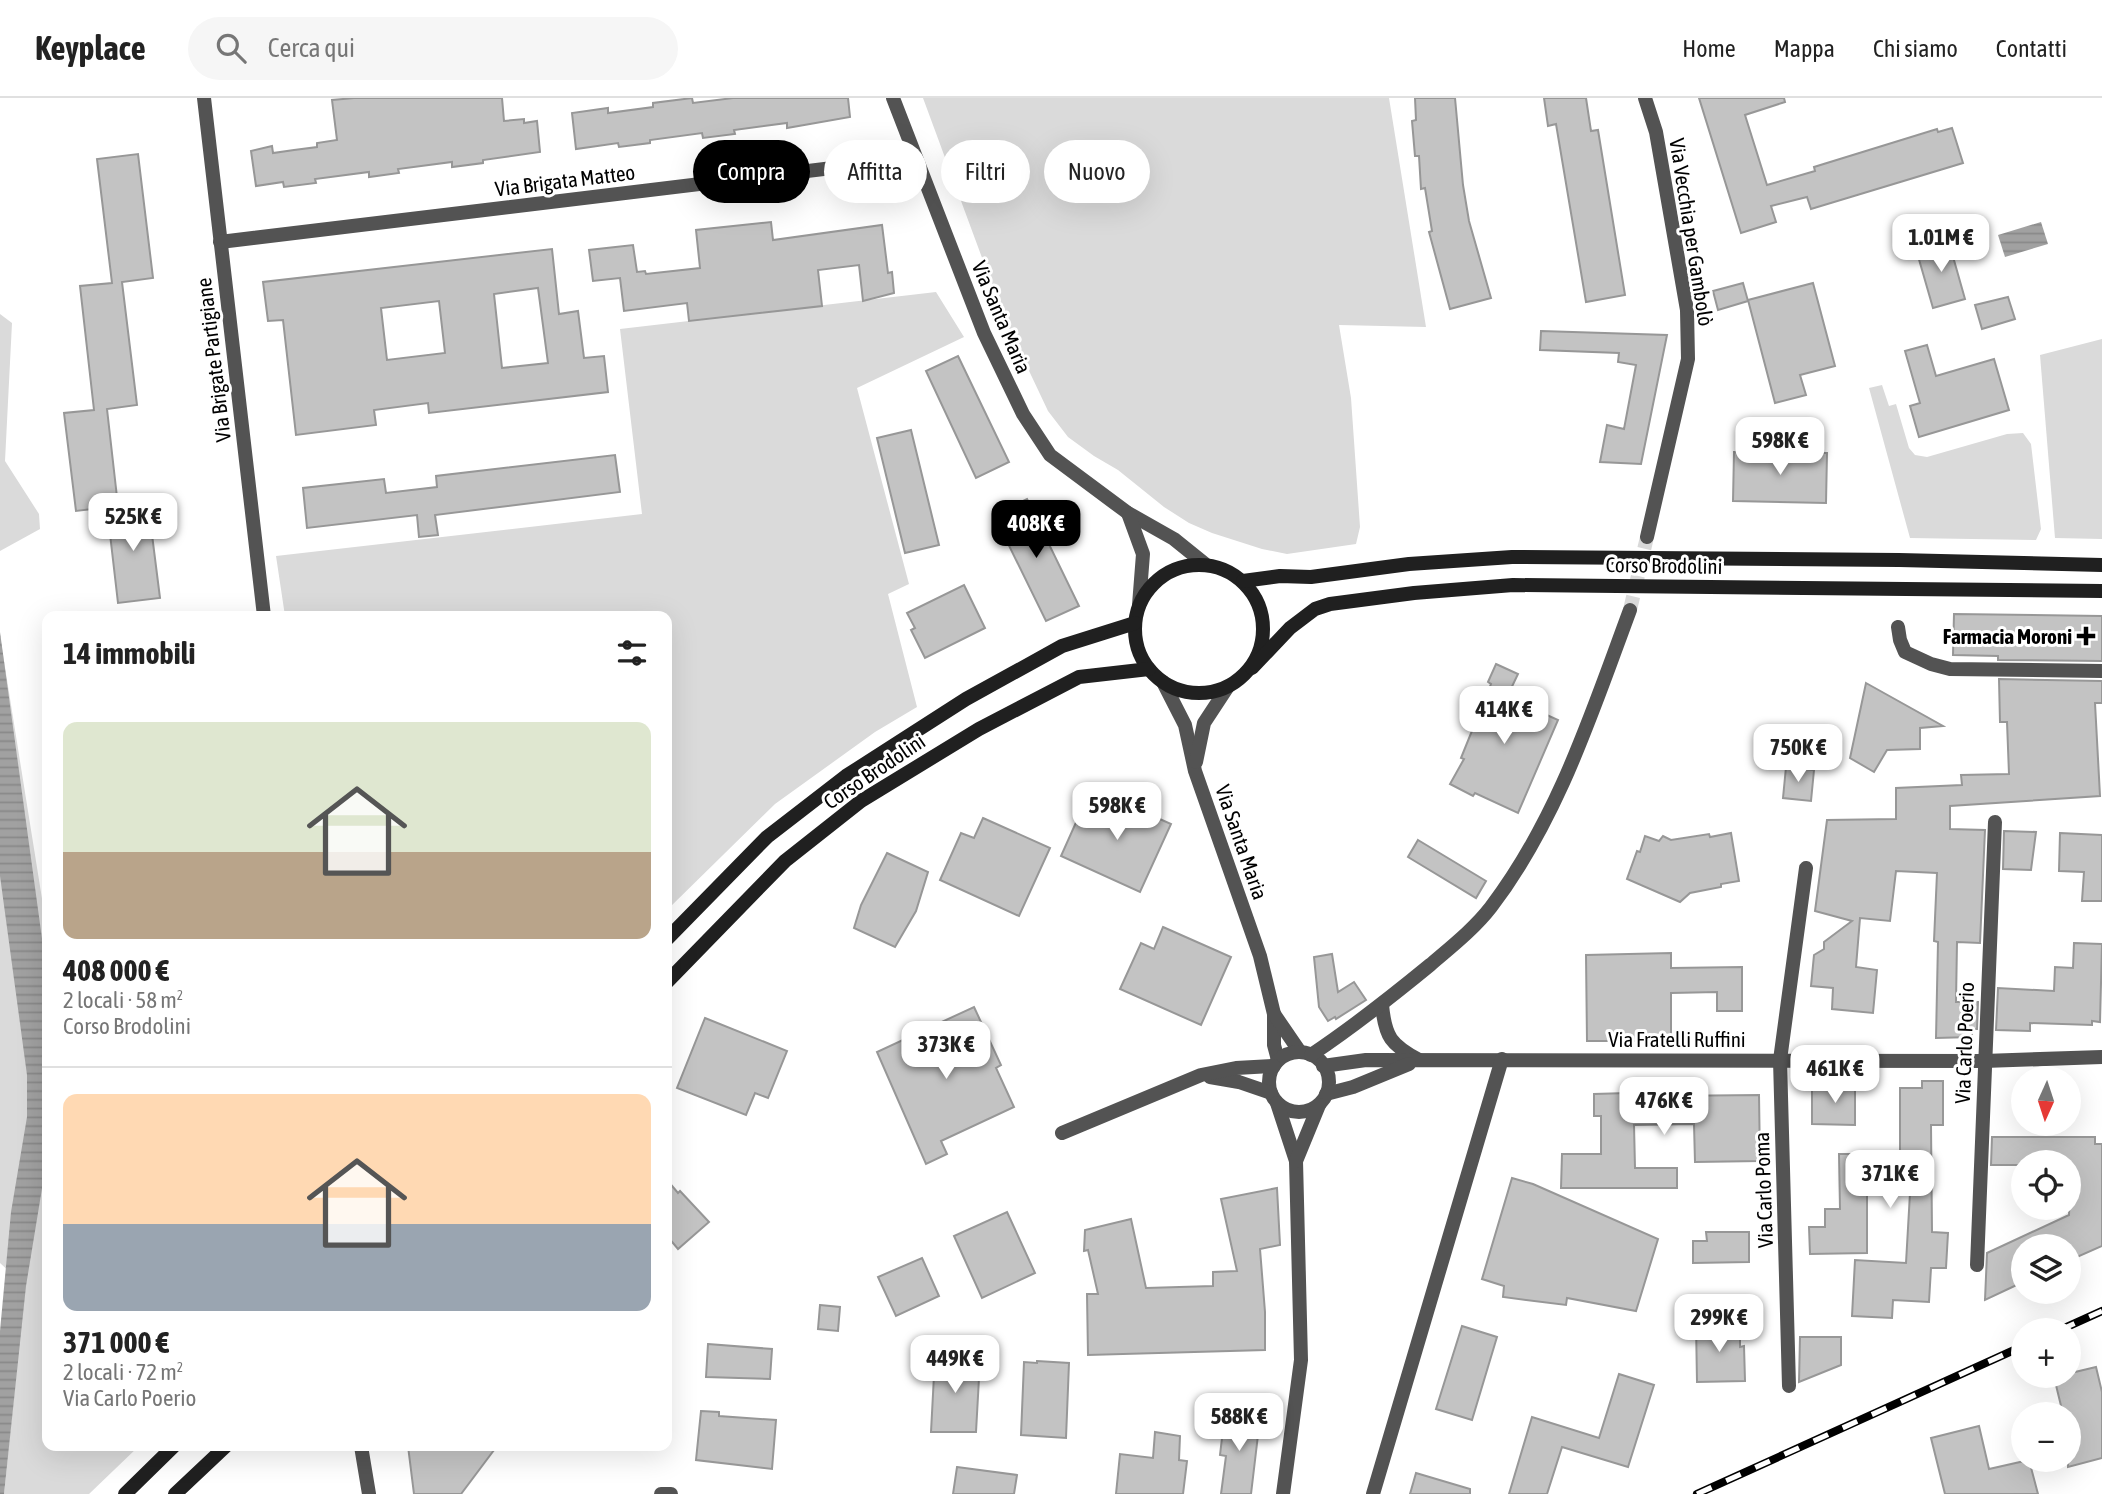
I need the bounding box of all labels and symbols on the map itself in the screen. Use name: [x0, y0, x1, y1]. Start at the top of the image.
street label: Via Vecchia per Gambolò: [1665, 136, 1719, 328]
street label: Via Brigata Matteo: [494, 160, 636, 200]
pin: 1.01M €: [1876, 214, 2006, 274]
street label: Via Santa Maria: [968, 257, 1036, 377]
street label: Via Brigate Partigiane: [191, 277, 235, 443]
pin: 598K €: [1723, 418, 1837, 477]
pin: 525K €: [76, 494, 190, 553]
pin: 408K €: [979, 500, 1093, 560]
street label: Corso Brodolini: [1605, 552, 1723, 578]
place label: Farmacia Moroni: [1943, 624, 2072, 648]
marker: Farmacia Moroni: [2078, 628, 2094, 644]
pin: 414K €: [1447, 686, 1561, 746]
pin: 750K €: [1741, 724, 1855, 784]
street label: Corso Brodolini: [819, 728, 929, 814]
street label: Via Santa Maria: [1211, 781, 1273, 903]
pin: 598K €: [1060, 782, 1174, 842]
street label: Via Carlo Poerio: [1950, 982, 1978, 1104]
pin: 373K €: [889, 1021, 1003, 1081]
street label: Via Fratelli Ruffini: [1608, 1027, 1746, 1051]
pin: 461K €: [1778, 1046, 1892, 1105]
north arrow: [2011, 1066, 2081, 1136]
pin: 476K €: [1607, 1077, 1721, 1137]
street label: Via Carlo Poma: [1749, 1132, 1777, 1248]
pin: 371K €: [1833, 1150, 1947, 1210]
pin: 299K €: [1662, 1294, 1776, 1354]
pin: 449K €: [898, 1336, 1012, 1395]
pin: 588K €: [1182, 1394, 1296, 1453]

